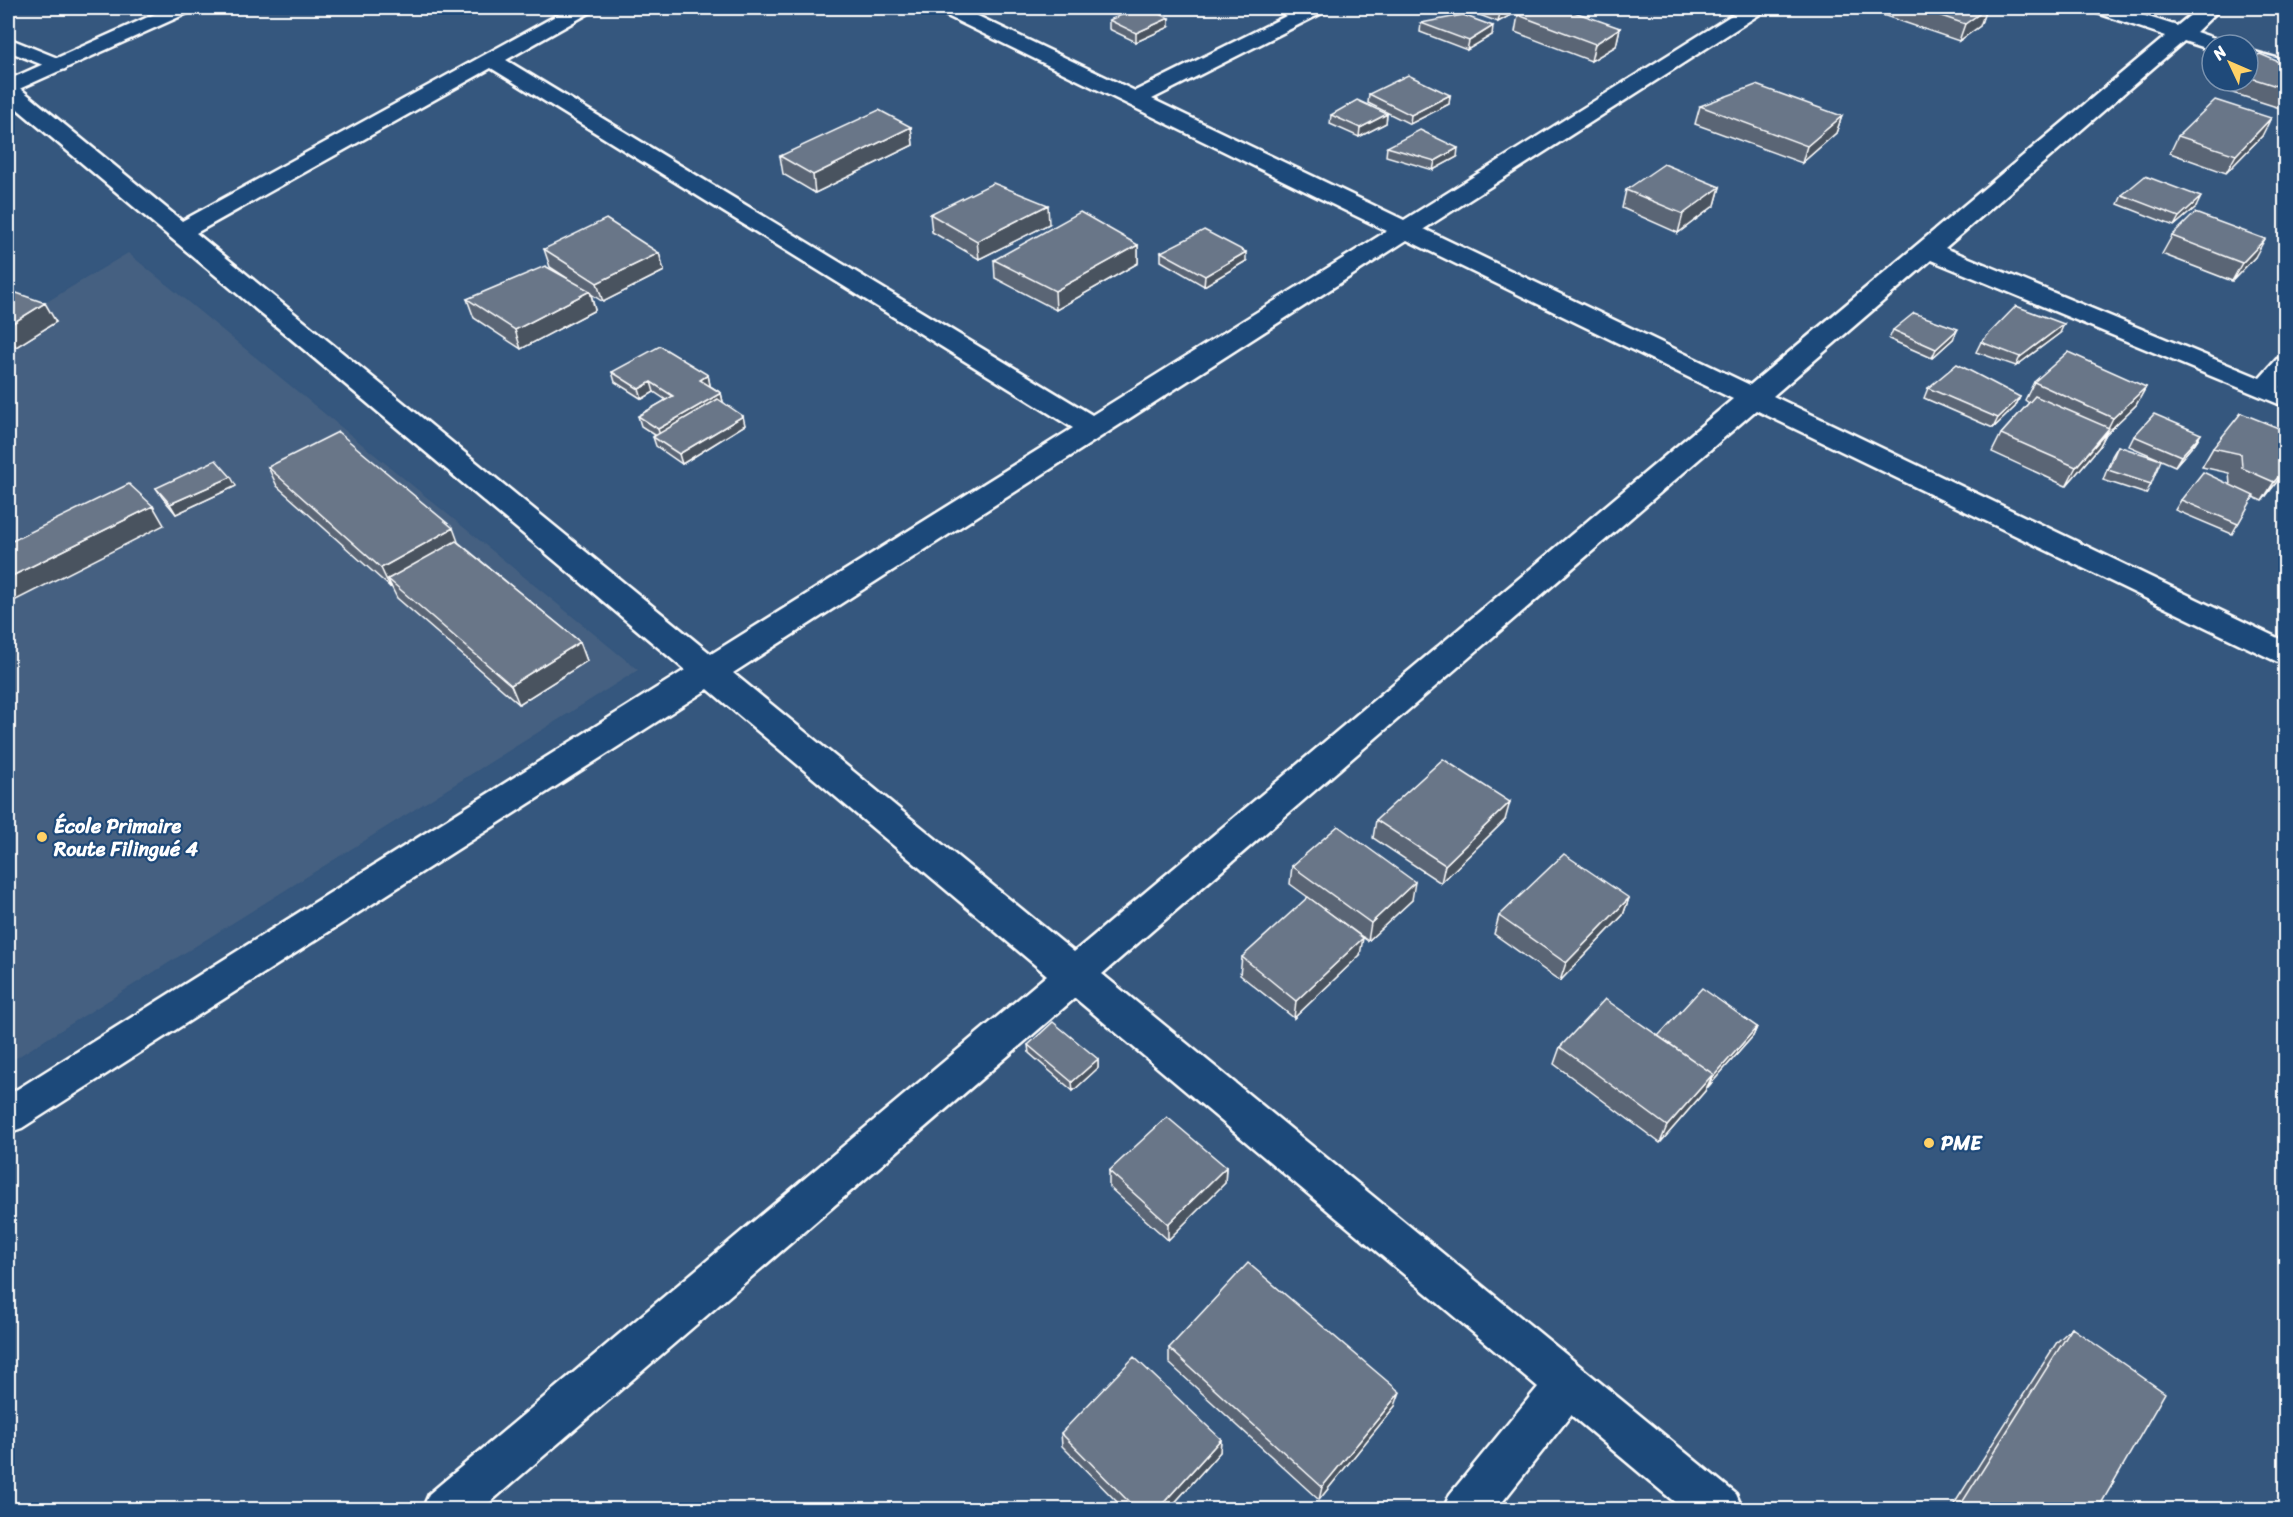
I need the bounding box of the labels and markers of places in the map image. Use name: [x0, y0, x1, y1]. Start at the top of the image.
place label: École Primaire Route Filingué 4: [53, 809, 198, 867]
marker: École Primaire Route Filingué 4: [35, 830, 49, 844]
place label: PME: [1941, 1126, 1983, 1161]
marker: PME: [1922, 1136, 1936, 1150]

